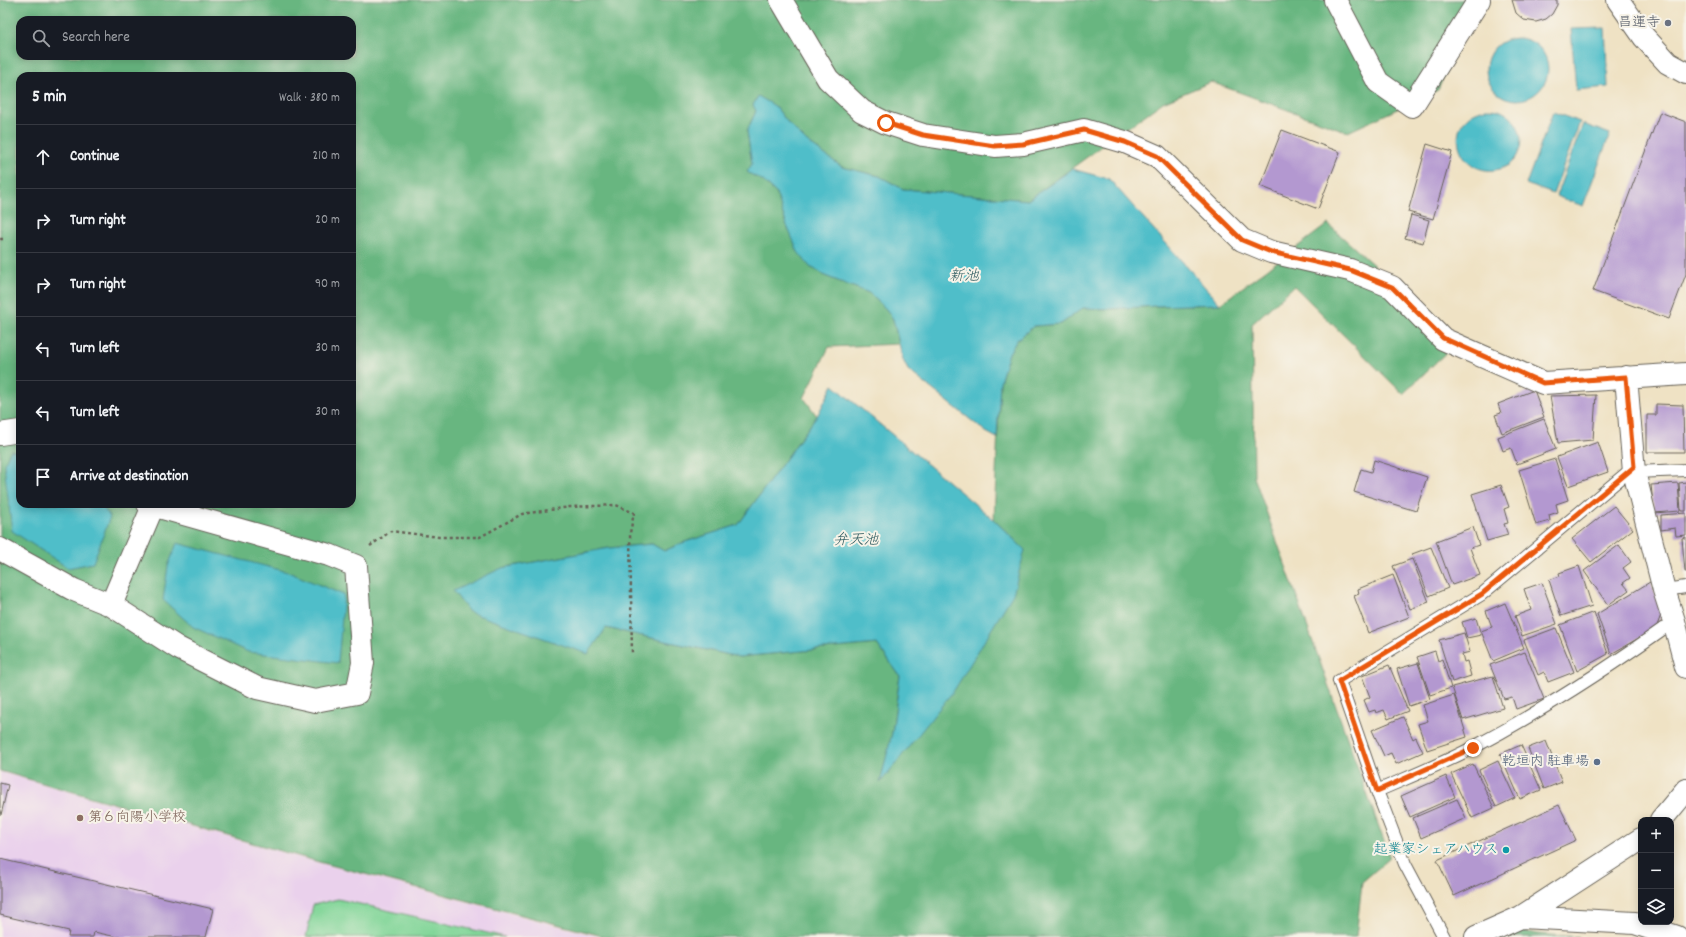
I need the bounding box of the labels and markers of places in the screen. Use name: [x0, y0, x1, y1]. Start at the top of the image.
place label: 昌運寺: [1618, 13, 1660, 33]
marker: 昌運寺: [1663, 18, 1673, 28]
place label: 乾垣内 駐車場: [1502, 752, 1589, 772]
marker: 乾垣内 駐車場: [1592, 757, 1602, 767]
place label: 第６向陽小学校: [88, 808, 186, 828]
marker: 第６向陽小学校: [75, 813, 85, 823]
place label: 起業家シェアハウス: [1373, 840, 1498, 860]
marker: 起業家シェアハウス: [1501, 845, 1511, 855]

